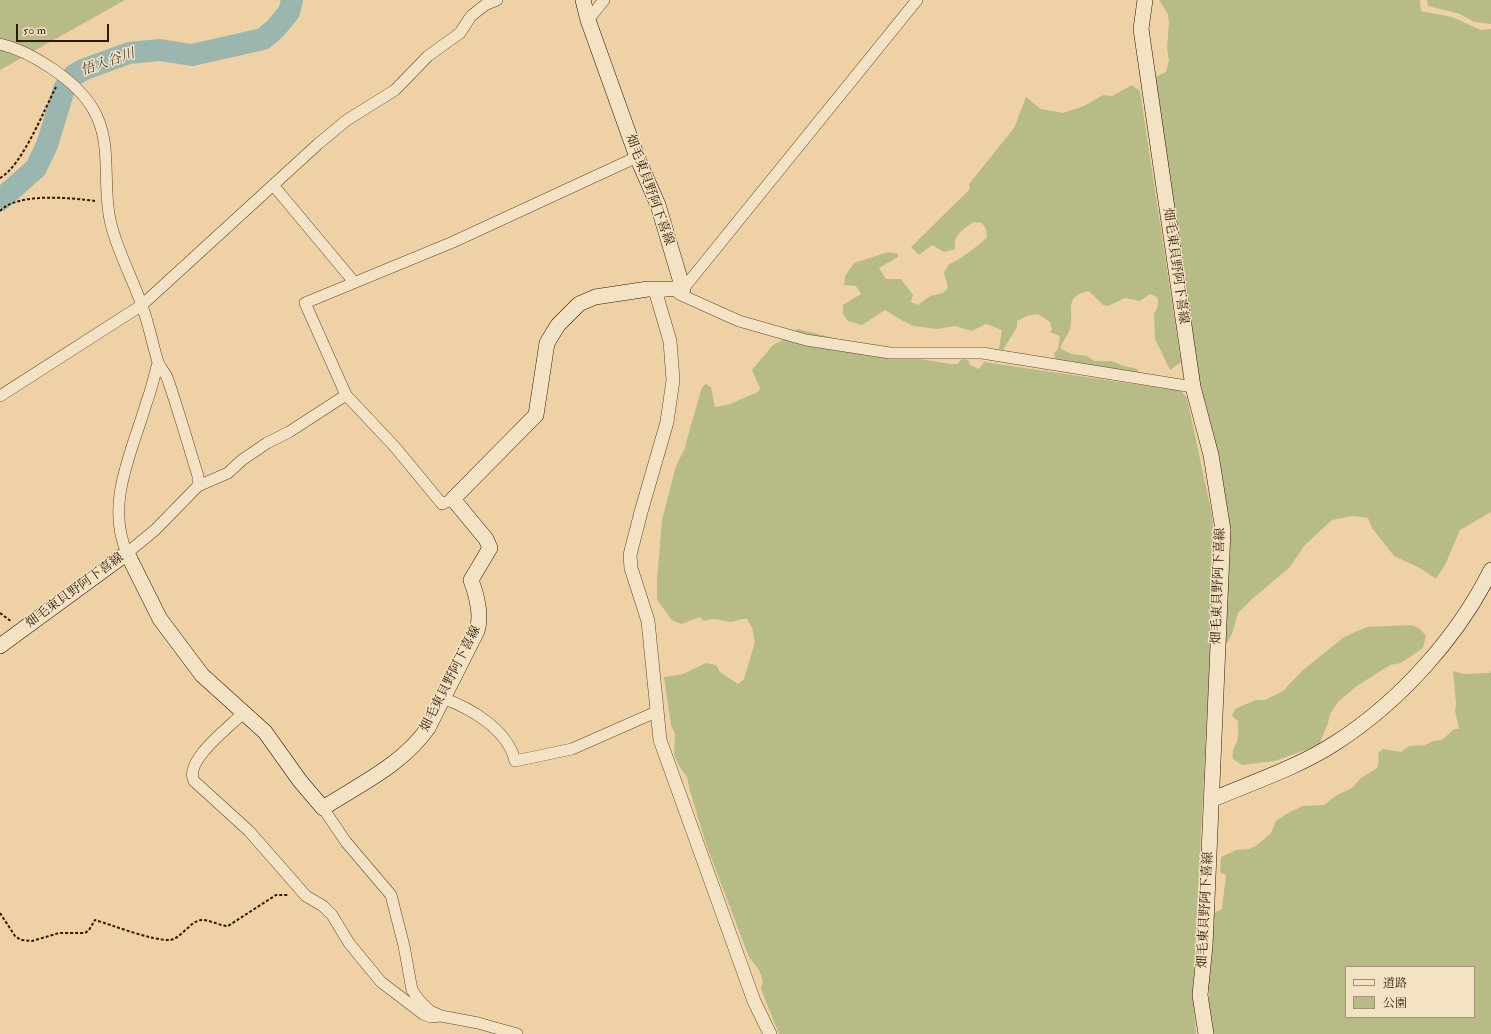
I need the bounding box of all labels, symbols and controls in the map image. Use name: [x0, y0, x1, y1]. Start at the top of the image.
scale bar: [18, 16, 111, 42]
text: 50 m: [23, 23, 46, 38]
water label: 悟入谷川: [79, 46, 137, 80]
street label: 畑毛東貝野阿下喜線: [622, 132, 676, 248]
street label: 畑毛東貝野阿下喜線: [1159, 207, 1191, 325]
street label: 畑毛東貝野阿下喜線: [1209, 527, 1229, 645]
street label: 畑毛東貝野阿下喜線: [23, 550, 127, 632]
street label: 畑毛東貝野阿下喜線: [417, 623, 485, 735]
street label: 畑毛東貝野阿下喜線: [1195, 851, 1217, 969]
legend: [1345, 966, 1475, 1018]
text: 道路: [1383, 976, 1407, 991]
text: 公園: [1383, 996, 1407, 1011]

